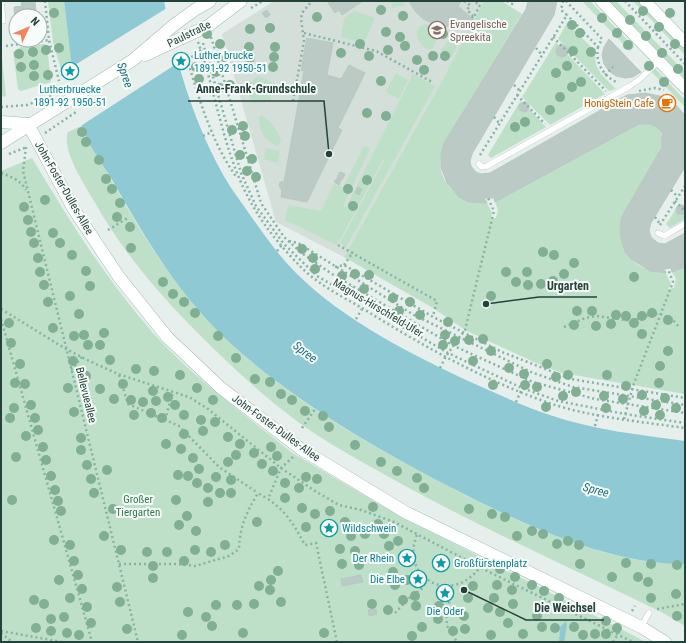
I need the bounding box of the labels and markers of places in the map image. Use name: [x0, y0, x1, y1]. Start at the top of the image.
place label: Evangelische Spreekita: [450, 18, 507, 44]
school or university icon: Evangelische Spreekita: [427, 20, 447, 40]
place label: Luther brucke 1891-92 1950-51: [194, 49, 267, 75]
place icon: Luther brucke 1891-92 1950-51: [171, 51, 191, 71]
place icon: Lutherbruecke 1891-92 1950-51: [60, 61, 80, 81]
callout: Anne-Frank-Grundschule: [188, 77, 324, 101]
place label: Lutherbruecke 1891-92 1950-51: [33, 83, 107, 109]
cafe icon: HonigStein Cafe: [657, 93, 677, 113]
place label: HonigStein Cafe: [584, 97, 654, 110]
callout: Urgarten: [539, 273, 597, 297]
place icon: Wildschwein: [319, 518, 339, 538]
place label: Wildschwein: [342, 522, 396, 535]
place icon: Der Rhein: [397, 548, 417, 568]
place label: Der Rhein: [353, 552, 394, 565]
place icon: Großfürstenplatz: [431, 553, 451, 573]
place label: Großfürstenplatz: [454, 557, 527, 570]
place icon: Die Elbe: [408, 569, 428, 589]
place label: Die Elbe: [370, 573, 405, 586]
place icon: Die Oder: [435, 583, 455, 603]
callout: Die Weichsel: [526, 596, 604, 620]
place label: Die Oder: [426, 605, 464, 618]

